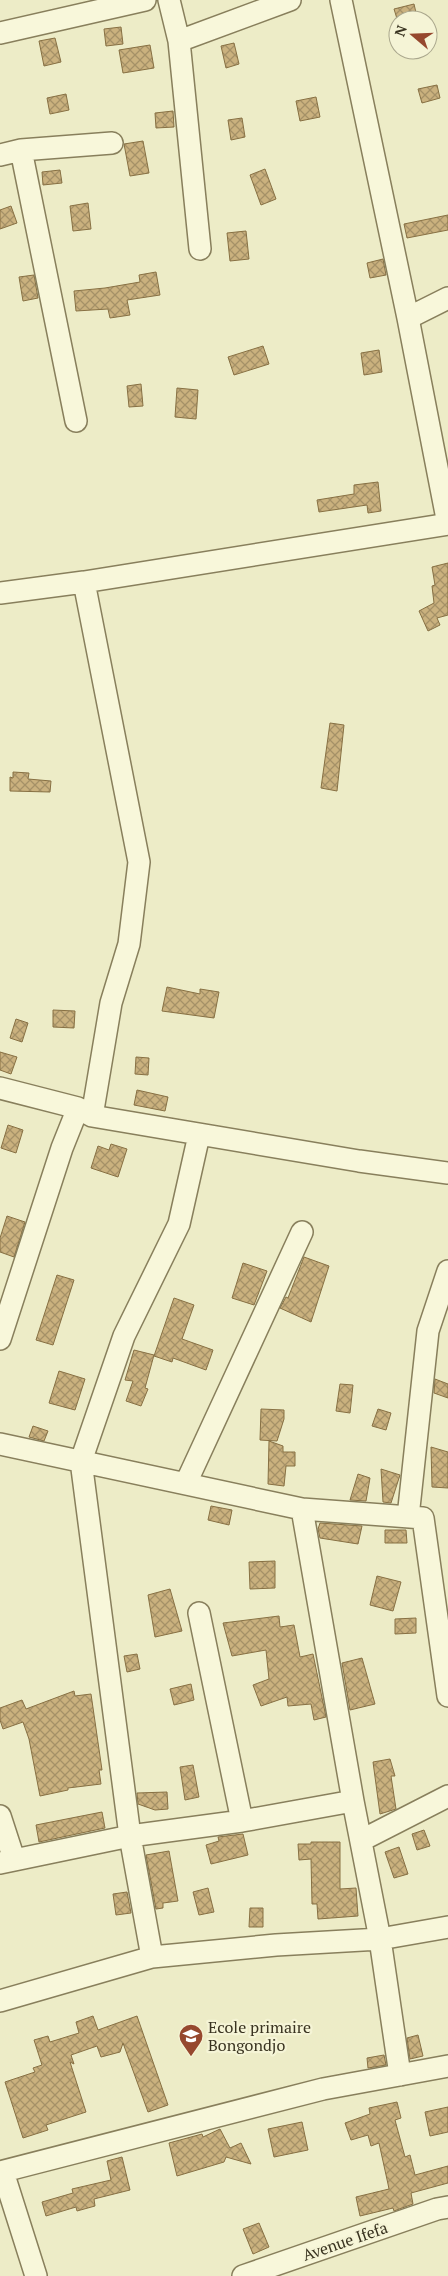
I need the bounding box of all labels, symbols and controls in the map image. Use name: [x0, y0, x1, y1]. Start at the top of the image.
north arrow: [388, 10, 438, 60]
text: N: [390, 22, 411, 39]
place label: Ecole primaire Bongondjo: [208, 2016, 311, 2056]
school or university icon: Ecole primaire Bongondjo: [178, 2023, 204, 2057]
street label: Avenue Ifefa: [299, 2216, 391, 2266]

